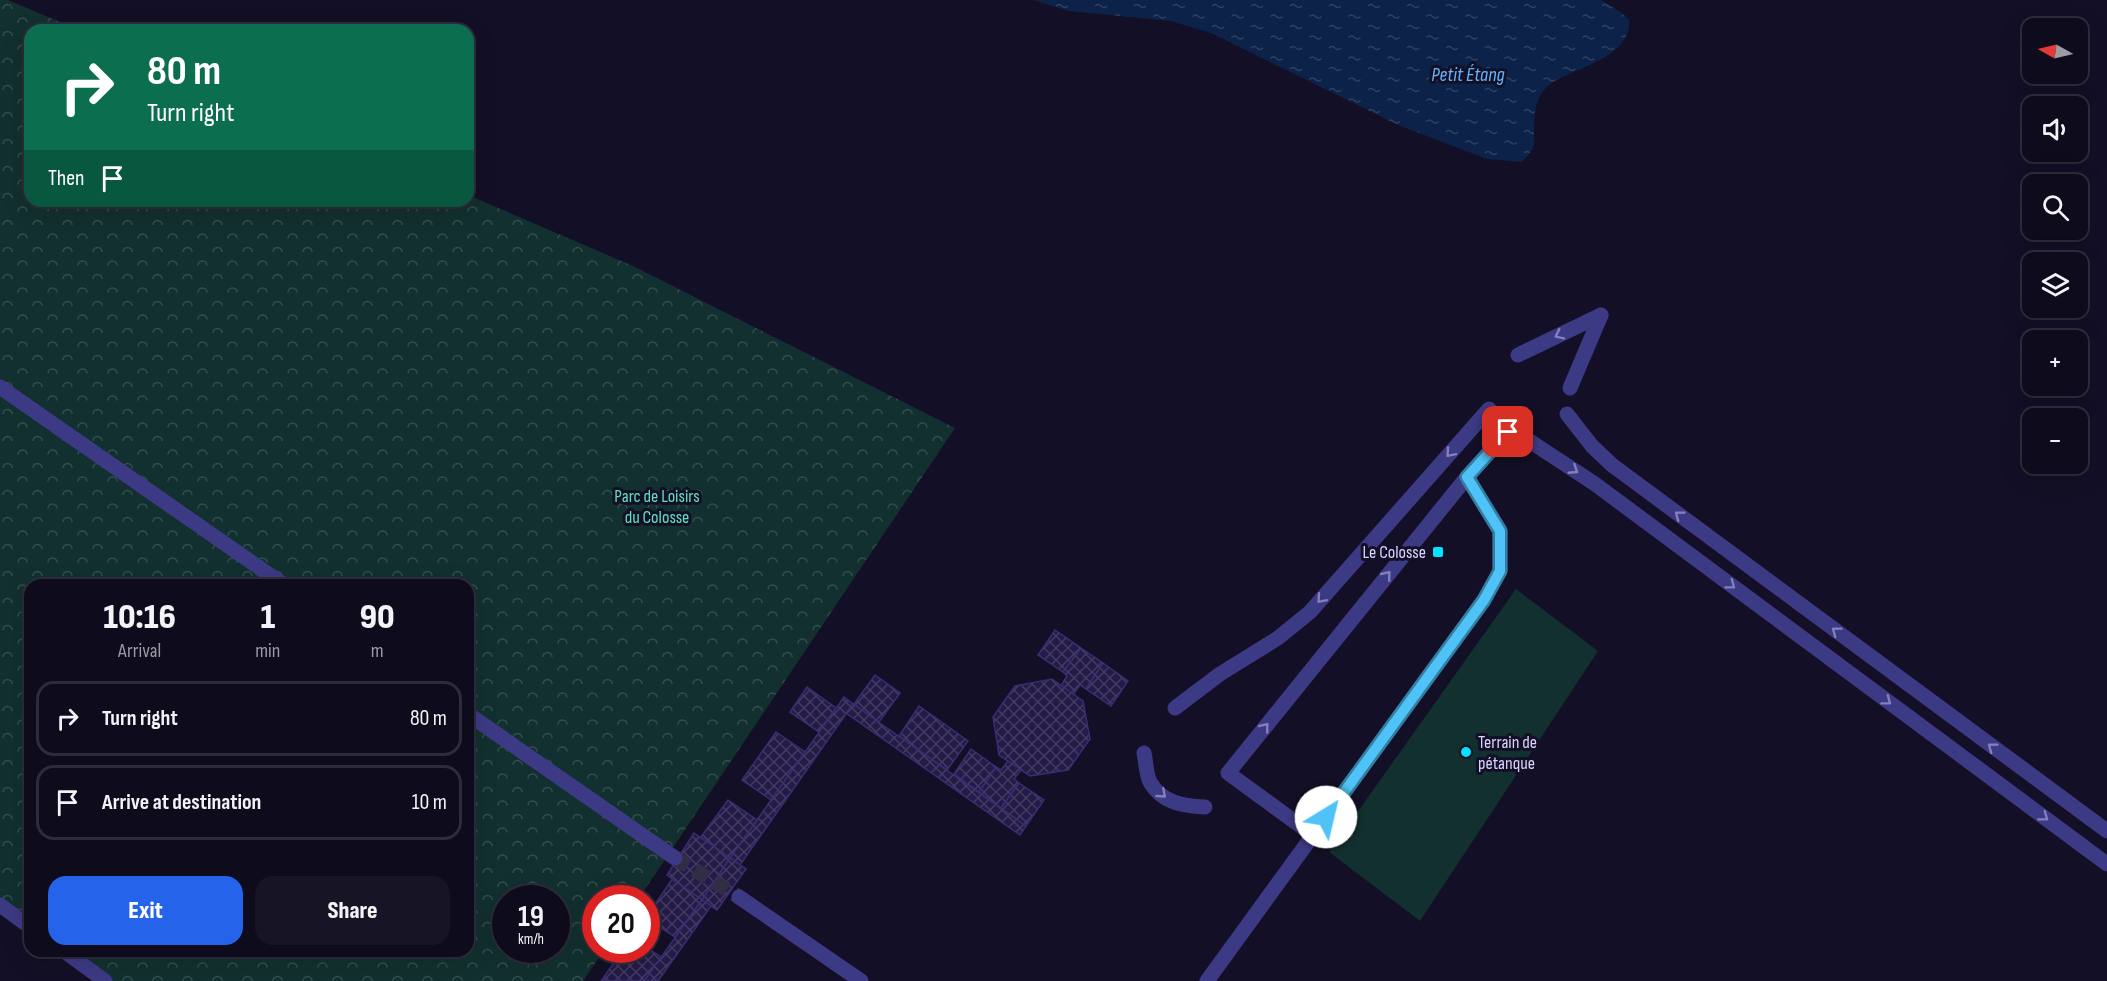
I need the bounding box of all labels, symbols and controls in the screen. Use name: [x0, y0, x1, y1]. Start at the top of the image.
north arrow: [2022, 18, 2088, 84]
map controls: [2022, 18, 2088, 474]
text: 80 m: [147, 46, 221, 97]
icon: right: [48, 48, 126, 126]
water label: Petit Étang: [1431, 63, 1505, 87]
button: sound: [2022, 96, 2088, 162]
text: Turn right: [147, 97, 234, 129]
icon: arrive: [96, 162, 129, 195]
text: Then: [48, 165, 84, 192]
button: search: [2022, 174, 2088, 240]
button: layers: [2022, 252, 2088, 318]
one-way arrow: [1555, 328, 1566, 339]
button: +: [2022, 330, 2088, 396]
pin: [1482, 406, 1533, 457]
button: −: [2022, 408, 2088, 474]
icon: arrive: [1491, 415, 1524, 448]
one-way arrow: [1446, 446, 1457, 457]
one-way arrow: [1567, 462, 1578, 473]
park label: Parc de Loisirs du Colosse: [614, 486, 700, 528]
one-way arrow: [1675, 511, 1686, 522]
place label: Le Colosse: [1363, 542, 1426, 563]
marker: Le Colosse: [1431, 545, 1445, 559]
one-way arrow: [1380, 571, 1391, 582]
one-way arrow: [1724, 577, 1735, 588]
one-way arrow: [1317, 592, 1328, 603]
text: 10:16: [103, 596, 176, 639]
text: 1: [260, 596, 275, 639]
text: 90: [360, 596, 395, 639]
one-way arrow: [1831, 627, 1842, 638]
text: Arrival: [118, 639, 161, 663]
text: min: [255, 639, 280, 663]
text: m: [371, 639, 384, 663]
one-way arrow: [1881, 694, 1892, 705]
icon: right: [51, 702, 84, 735]
text: Turn right: [102, 705, 178, 732]
text: 80 m: [410, 705, 447, 732]
one-way arrow: [1257, 723, 1268, 734]
place label: Terrain de pétanque: [1478, 732, 1537, 774]
one-way arrow: [1988, 743, 1999, 754]
marker: Terrain de pétanque: [1459, 745, 1473, 759]
position arrow: [1294, 785, 1358, 849]
icon: arrive: [51, 786, 84, 819]
one-way arrow: [1155, 787, 1166, 798]
text: Arrive at destination: [102, 789, 261, 816]
text: 10 m: [412, 789, 447, 816]
one-way arrow: [2037, 810, 2048, 821]
button: Exit: [48, 876, 243, 945]
button: Share: [255, 876, 450, 945]
speed limit sign: 20: [582, 885, 660, 963]
text: 19: [518, 899, 544, 935]
text: km/h: [518, 930, 544, 949]

